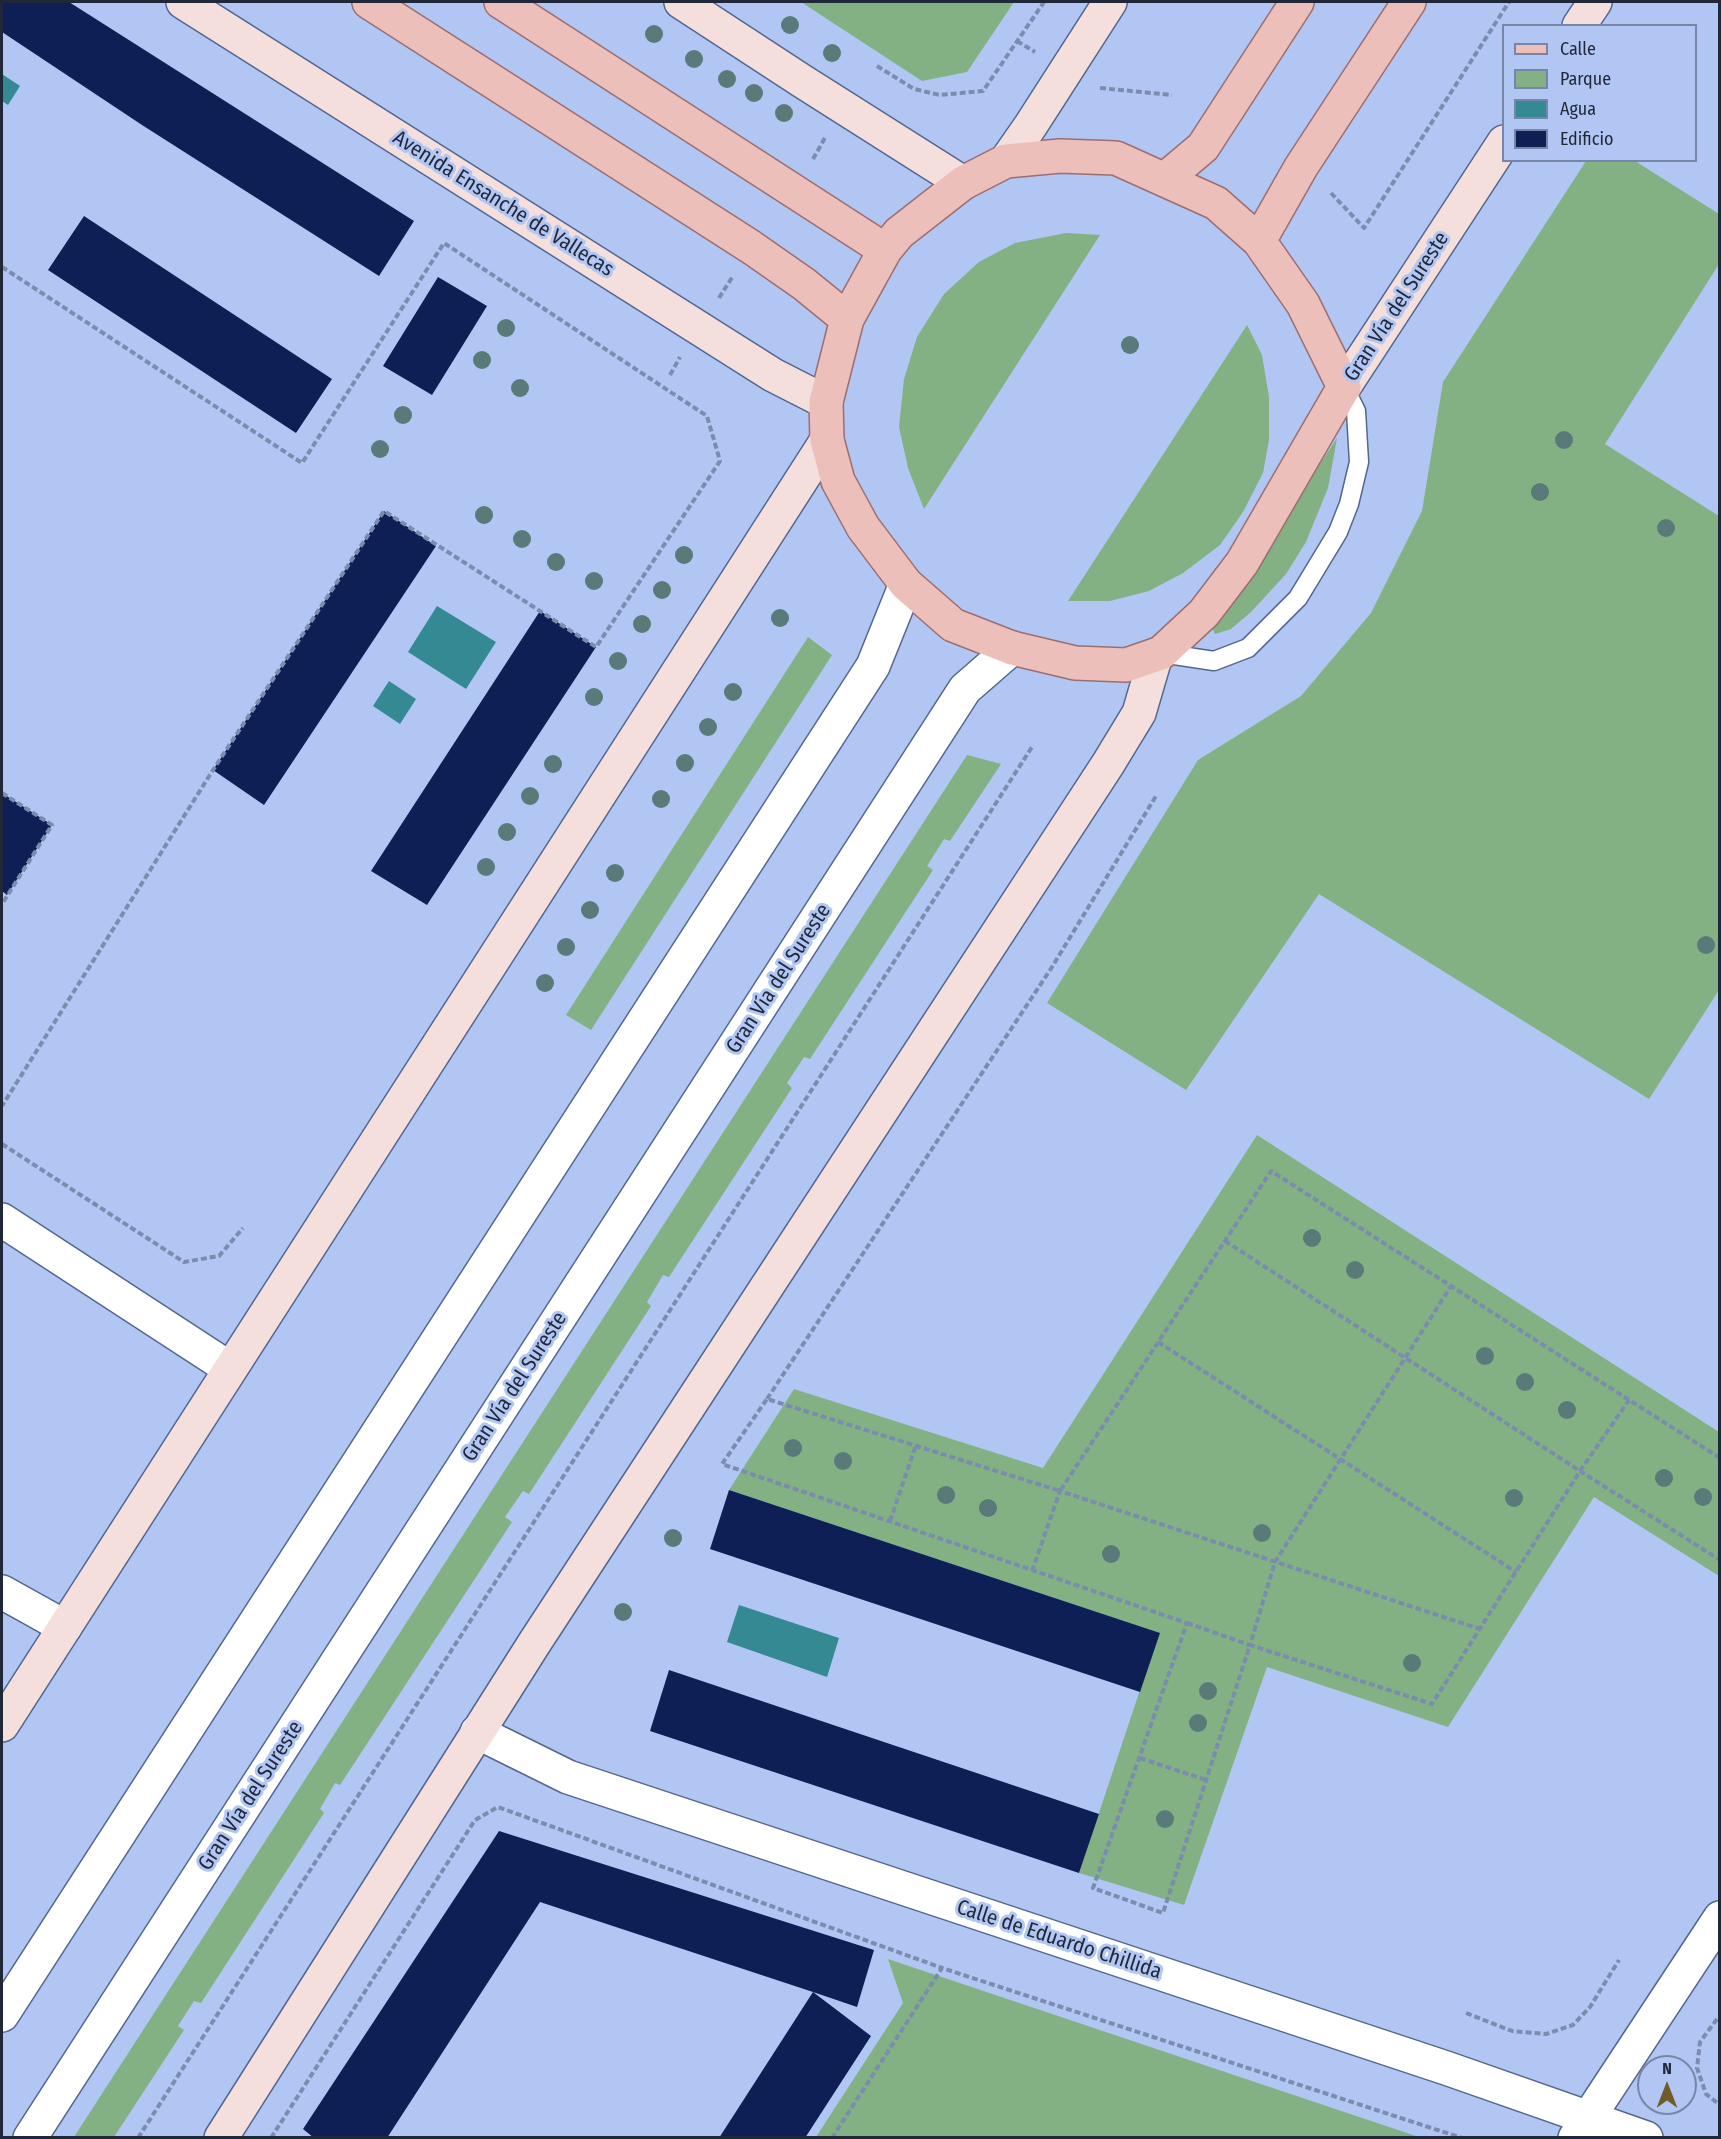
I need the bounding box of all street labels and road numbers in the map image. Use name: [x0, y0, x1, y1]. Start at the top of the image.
street label: Avenida Ensanche de Vallecas: [388, 126, 618, 282]
street label: Gran Vía del Sureste: [1339, 228, 1455, 386]
street label: Gran Vía del Sureste: [721, 900, 837, 1058]
street label: Gran Vía del Sureste: [457, 1308, 573, 1466]
street label: Gran Vía del Sureste: [193, 1717, 309, 1875]
street label: Calle de Eduardo Chillida: [953, 1895, 1165, 1985]

